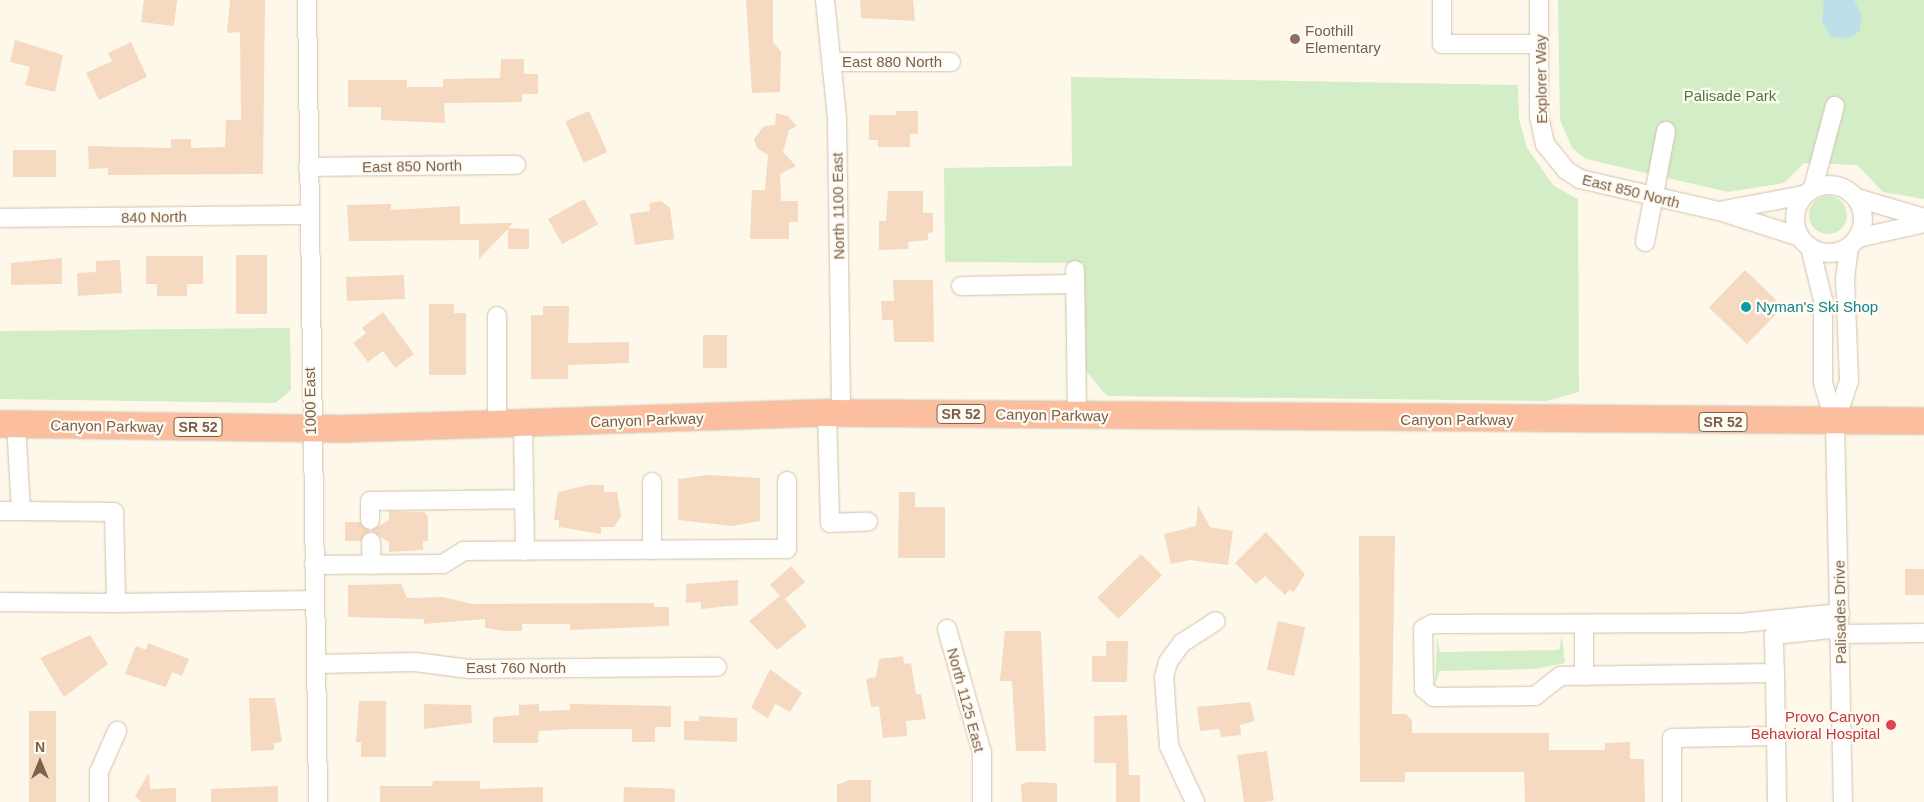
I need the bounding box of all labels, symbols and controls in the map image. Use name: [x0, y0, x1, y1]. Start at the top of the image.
place label: Foothill Elementary: [1305, 21, 1381, 56]
marker: Foothill Elementary: [1289, 33, 1301, 45]
street label: Explorer Way: [1531, 34, 1551, 124]
street label: East 880 North: [842, 53, 942, 71]
park label: Palisade Park: [1684, 87, 1776, 105]
street label: North 1100 East: [828, 152, 848, 260]
street label: East 850 North: [362, 156, 462, 176]
street label: East 850 North: [1580, 170, 1682, 212]
street label: 840 North: [121, 207, 187, 227]
place label: Nyman's Ski Shop: [1756, 298, 1878, 316]
marker: Nyman's Ski Shop: [1740, 301, 1752, 313]
street label: 1000 East: [300, 367, 320, 435]
road number: SR 52: [936, 402, 986, 426]
street label: Canyon Parkway: [995, 405, 1109, 425]
street label: Canyon Parkway: [590, 409, 704, 431]
street label: Canyon Parkway: [1400, 411, 1514, 429]
road number: SR 52: [1698, 411, 1748, 434]
street label: Canyon Parkway: [50, 416, 164, 436]
road number: SR 52: [173, 416, 223, 438]
street label: Palisades Drive: [1830, 560, 1850, 664]
street label: North 1125 East: [943, 646, 989, 754]
street label: East 760 North: [466, 659, 566, 677]
place label: Provo Canyon Behavioral Hospital: [1751, 707, 1880, 742]
marker: Provo Canyon Behavioral Hospital: [1884, 718, 1898, 732]
north arrow: [15, 737, 65, 787]
text: N: [35, 739, 45, 755]

